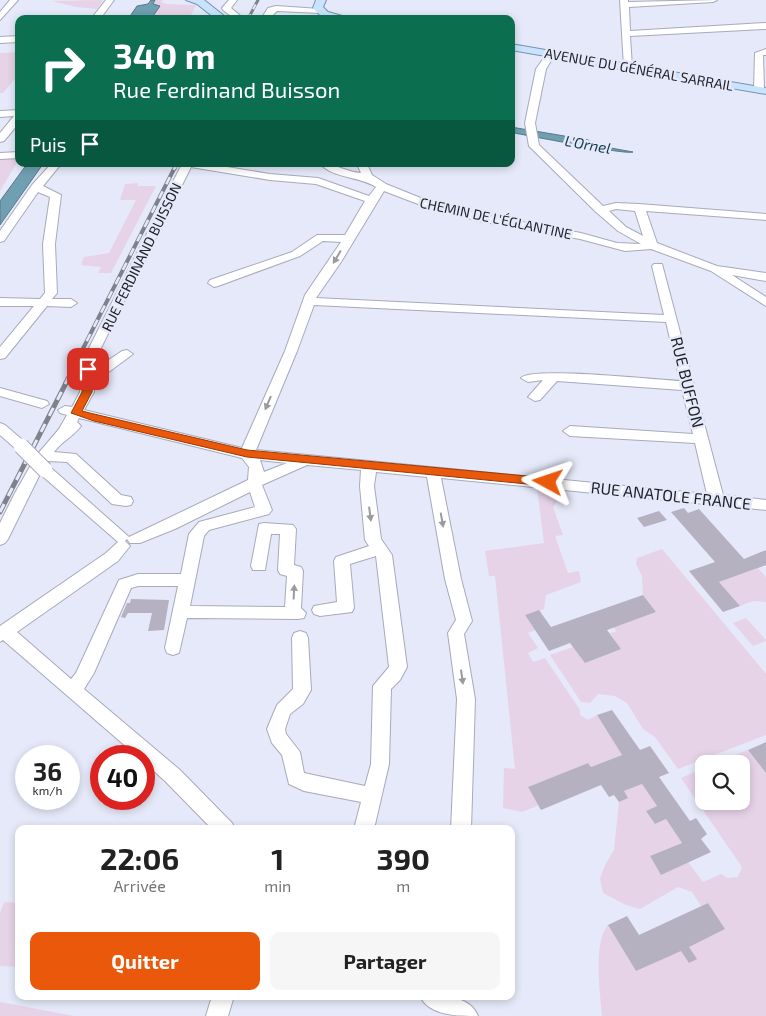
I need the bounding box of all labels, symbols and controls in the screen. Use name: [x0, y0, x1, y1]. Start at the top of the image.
text: 340 m: [113, 34, 216, 76]
icon: right: [30, 35, 95, 100]
street label: AVENUE DU GÉNÉRAL SARRAIL: [543, 44, 735, 94]
text: Rue Ferdinand Buisson: [113, 76, 340, 102]
icon: arrive: [76, 130, 104, 158]
water label: L'Ornel: [564, 131, 612, 157]
text: Puis: [30, 133, 66, 156]
street label: RUE FERDINAND BUISSON: [98, 180, 184, 334]
street label: CHEMIN DE L'ÉGLANTINE: [418, 194, 574, 242]
one-way arrow: [333, 251, 342, 264]
street label: RUE BUFFON: [668, 335, 708, 429]
pin: [67, 348, 109, 390]
icon: arrive: [74, 355, 102, 383]
one-way arrow: [264, 396, 272, 410]
position arrow: [521, 455, 573, 507]
street label: RUE ANATOLE FRANCE: [590, 477, 752, 513]
one-way arrow: [366, 506, 374, 522]
one-way arrow: [438, 512, 446, 528]
one-way arrow: [290, 584, 298, 600]
one-way arrow: [458, 670, 466, 686]
speed limit sign: 40: [90, 745, 155, 810]
map controls: [695, 755, 750, 810]
button: search: [695, 755, 750, 810]
text: 36: [33, 756, 62, 786]
text: km/h: [33, 783, 62, 797]
text: 22:06: [100, 840, 179, 876]
text: 1: [271, 840, 284, 876]
text: 390: [376, 840, 430, 876]
text: Arrivée: [113, 876, 166, 895]
text: min: [264, 876, 291, 895]
text: m: [396, 876, 410, 895]
button: Quitter: [30, 932, 260, 990]
button: Partager: [270, 932, 500, 990]

